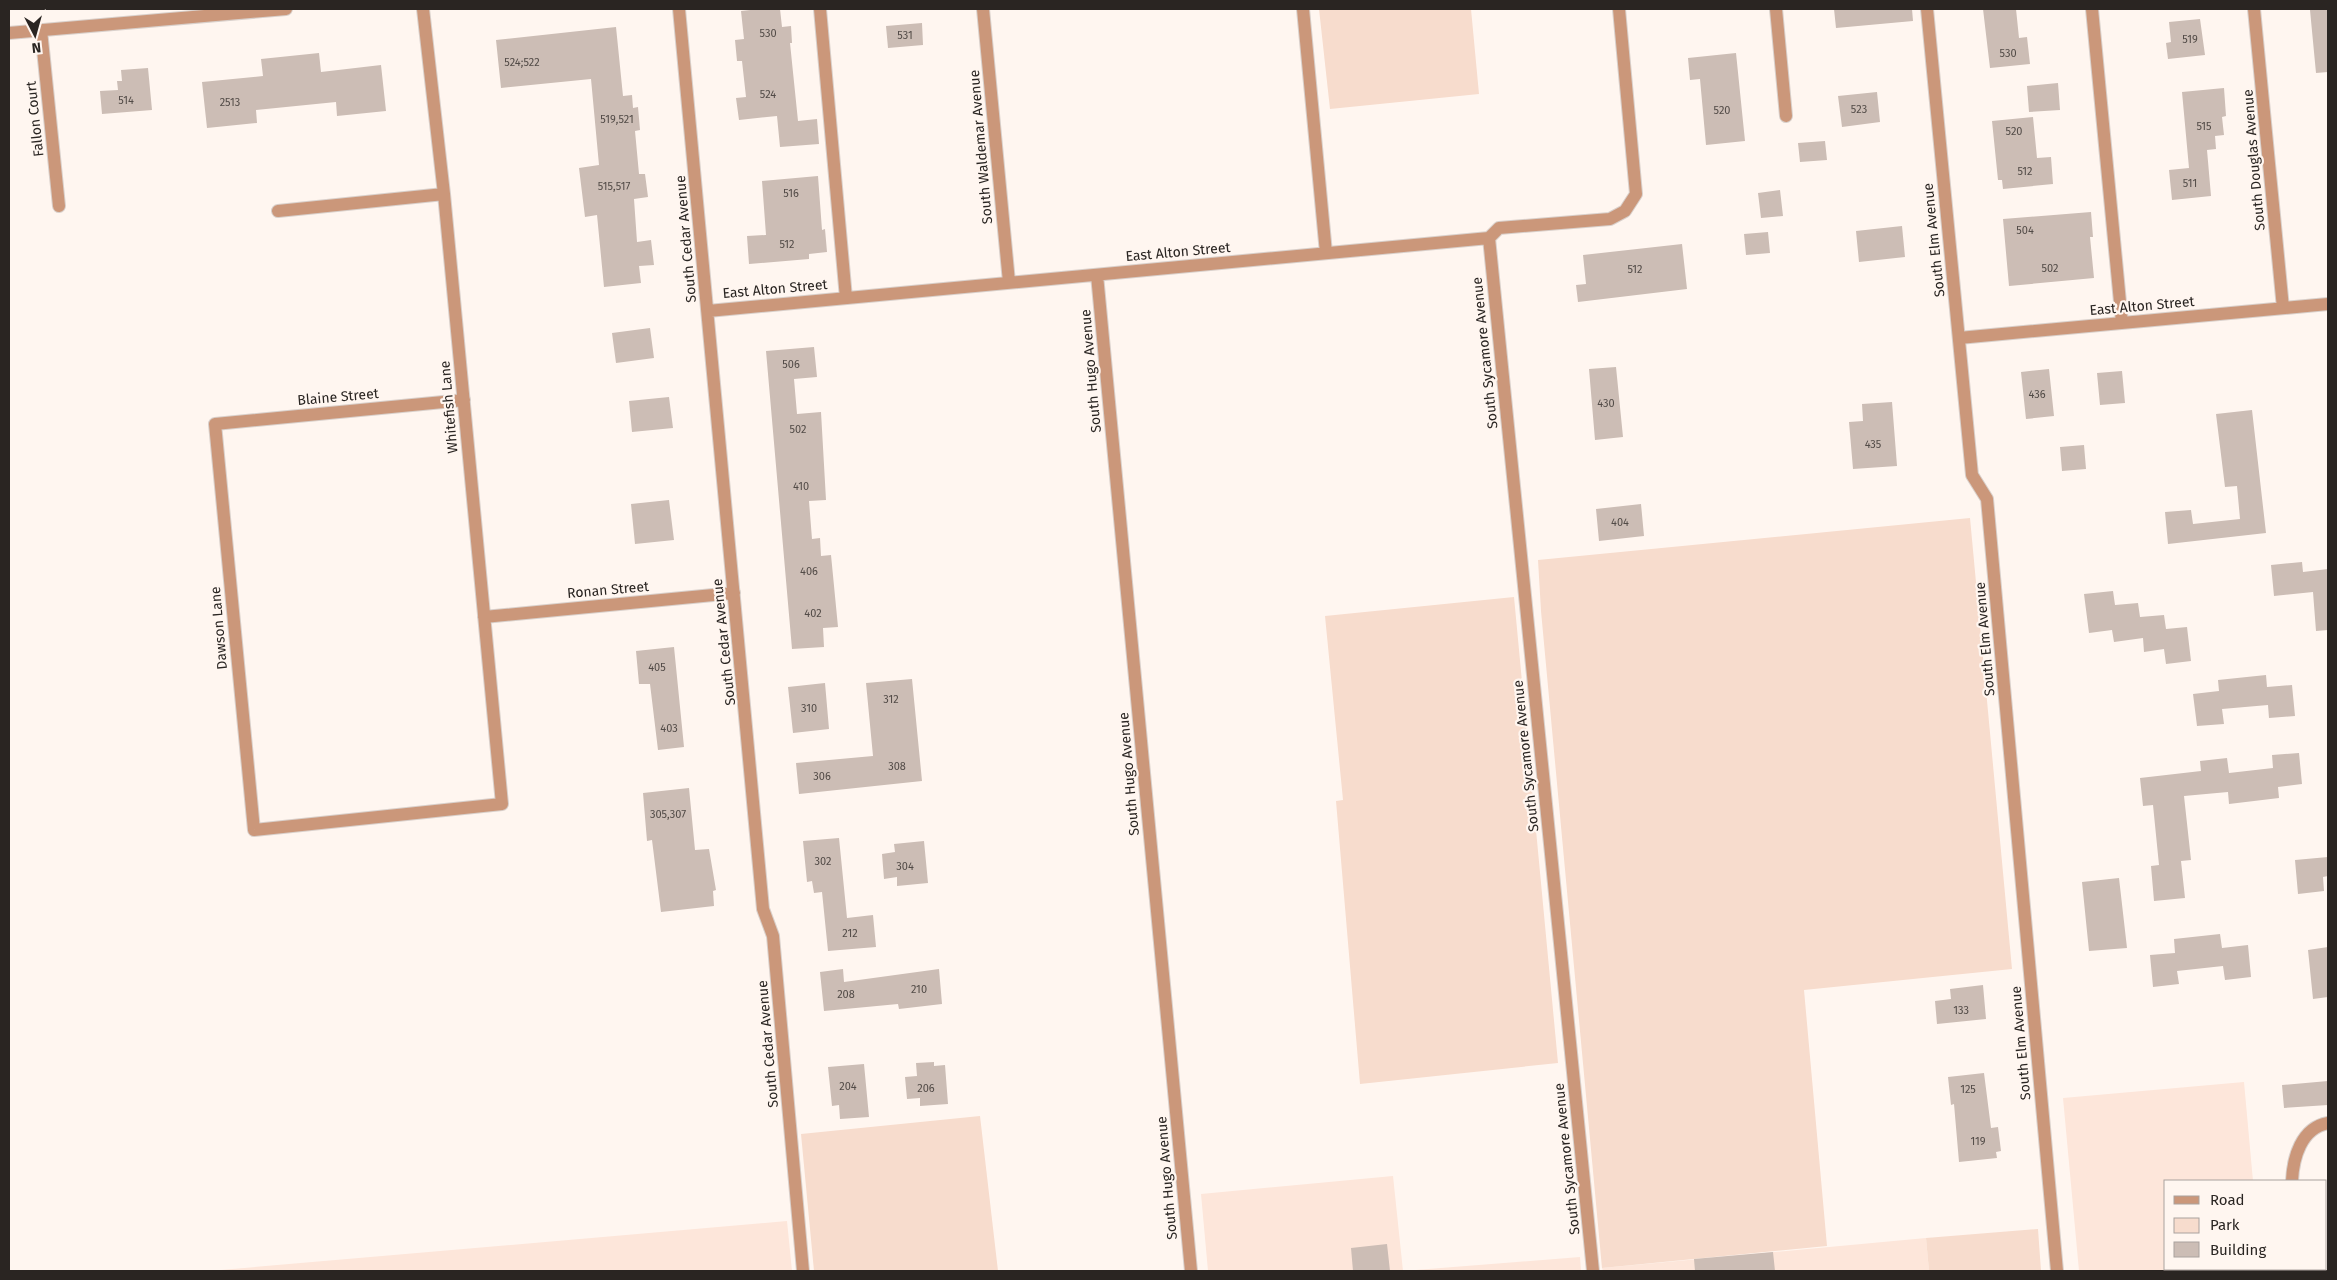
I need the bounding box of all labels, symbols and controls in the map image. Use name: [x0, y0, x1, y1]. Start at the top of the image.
north arrow: [10, 10, 60, 60]
house number: 530: [759, 27, 777, 40]
house number: 531: [897, 29, 913, 42]
house number: 519: [2182, 33, 2198, 46]
text: N: [31, 38, 42, 56]
house number: 530: [1999, 47, 2017, 60]
house number: 524;522: [504, 56, 540, 69]
street label: South Waldemar Avenue: [966, 69, 996, 225]
street label: Fallon Court: [22, 79, 47, 158]
house number: 524: [760, 88, 776, 101]
street label: South Douglas Avenue: [2239, 89, 2269, 231]
house number: 514: [118, 94, 134, 107]
house number: 2513: [220, 96, 240, 109]
house number: 523: [1851, 103, 1867, 116]
house number: 520: [1714, 104, 1730, 117]
house number: 519,521: [600, 113, 634, 126]
house number: 515: [2196, 120, 2212, 133]
house number: 520: [2006, 125, 2022, 138]
house number: 512: [2017, 165, 2033, 178]
street label: South Cedar Avenue: [672, 175, 700, 303]
house number: 511: [2183, 177, 2197, 190]
house number: 515,517: [598, 180, 630, 193]
street label: South Elm Avenue: [1920, 182, 1948, 298]
house number: 516: [783, 187, 799, 200]
house number: 504: [2016, 224, 2034, 237]
house number: 512: [779, 238, 795, 251]
street label: East Alton Street: [1125, 239, 1232, 265]
house number: 502: [2042, 262, 2058, 275]
house number: 512: [1627, 263, 1643, 276]
street label: East Alton Street: [722, 276, 829, 302]
street label: South Sycamore Avenue: [1469, 276, 1501, 430]
street label: East Alton Street: [2089, 293, 2196, 319]
street label: South Hugo Avenue: [1077, 308, 1105, 434]
house number: 506: [782, 358, 800, 371]
street label: Whitefish Lane: [436, 360, 462, 454]
street label: Blaine Street: [297, 385, 380, 409]
house number: 436: [2028, 388, 2046, 401]
house number: 430: [1597, 397, 1615, 410]
house number: 502: [790, 423, 806, 436]
house number: 435: [1865, 438, 1882, 451]
house number: 410: [793, 480, 809, 493]
house number: 404: [1611, 516, 1629, 529]
house number: 406: [800, 565, 818, 578]
street label: Ronan Street: [566, 578, 651, 602]
street label: South Cedar Avenue: [709, 578, 739, 706]
street label: South Elm Avenue: [1972, 581, 1998, 697]
street label: Dawson Lane: [207, 586, 231, 670]
house number: 402: [804, 607, 822, 620]
house number: 405: [648, 661, 666, 674]
street label: South Sycamore Avenue: [1510, 679, 1542, 833]
house number: 312: [883, 693, 899, 706]
house number: 310: [801, 702, 817, 715]
street label: South Hugo Avenue: [1115, 711, 1143, 837]
house number: 403: [660, 722, 678, 735]
house number: 308: [888, 760, 906, 773]
house number: 306: [813, 770, 831, 783]
house number: 305,307: [650, 808, 686, 821]
house number: 302: [815, 855, 831, 868]
house number: 304: [896, 860, 914, 873]
house number: 212: [842, 927, 858, 940]
street label: South Cedar Avenue: [754, 980, 782, 1108]
house number: 210: [911, 983, 927, 996]
street label: South Elm Avenue: [2008, 985, 2034, 1101]
house number: 208: [837, 988, 855, 1001]
house number: 133: [1953, 1004, 1969, 1017]
house number: 204: [839, 1080, 857, 1093]
house number: 206: [917, 1082, 935, 1095]
street label: South Sycamore Avenue: [1551, 1082, 1583, 1236]
house number: 125: [1960, 1083, 1976, 1096]
street label: South Hugo Avenue: [1153, 1115, 1181, 1241]
house number: 119: [1970, 1135, 1986, 1148]
legend: [2164, 1180, 2327, 1270]
text: Road: [2210, 1191, 2245, 1209]
text: Park: [2210, 1216, 2240, 1234]
text: Building: [2210, 1241, 2266, 1259]

